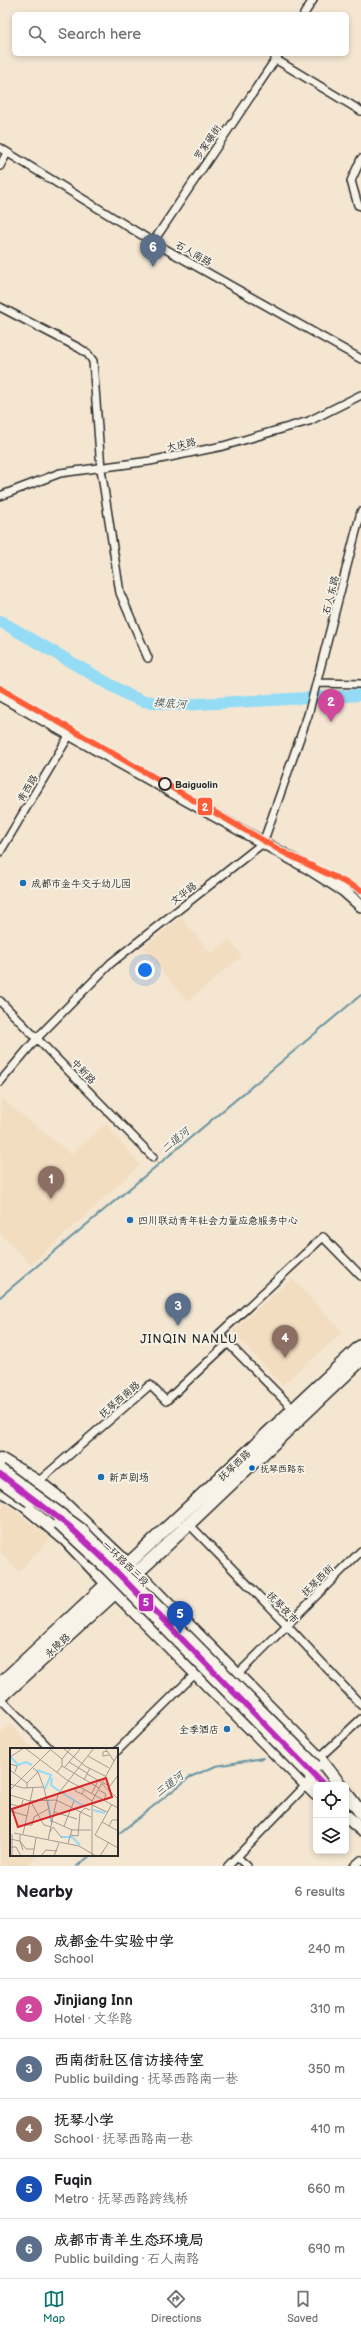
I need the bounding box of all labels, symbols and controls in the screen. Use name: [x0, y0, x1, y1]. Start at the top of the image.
search box: [12, 12, 349, 56]
icon: search: [26, 23, 48, 45]
text: Search here: [58, 25, 141, 44]
street label: 罗家碾街: [192, 123, 224, 162]
pin: 6: [140, 234, 166, 267]
street label: 石人南路: [173, 239, 214, 269]
street label: 大庆路: [165, 436, 197, 454]
street label: 石人东路: [320, 574, 342, 616]
pin: 2: [318, 689, 344, 722]
water label: 摸底河: [153, 696, 189, 711]
street label: 青西路: [15, 773, 41, 804]
marker: Baiguolin: [158, 777, 172, 791]
place label: Baiguolin: [175, 779, 218, 791]
line badge: 2: [197, 797, 213, 816]
text: 2: [202, 801, 209, 814]
marker: 成都市金牛交子幼儿园: [18, 878, 28, 888]
place label: 成都市金牛交子幼儿园: [31, 878, 131, 890]
street label: 文华路: [168, 880, 199, 908]
your location: [135, 960, 155, 980]
street label: 中新路: [69, 1057, 98, 1087]
water label: 二道河: [159, 1124, 194, 1156]
pin: 1: [38, 1166, 64, 1199]
marker: 四川联动青年社会力量应急服务中心: [125, 1215, 135, 1225]
place label: 四川联动青年社会力量应急服务中心: [138, 1215, 298, 1227]
pin: 3: [165, 1293, 191, 1326]
pin: 4: [272, 1325, 298, 1358]
district label: JINQIN NANLU: [140, 1332, 238, 1347]
street label: 抚琴西南路: [97, 1379, 142, 1421]
street label: 抚琴西路: [216, 1448, 253, 1484]
marker: 抚琴西路东: [247, 1463, 257, 1473]
place label: 抚琴西路东: [260, 1464, 305, 1475]
marker: 新声剧场: [96, 1472, 106, 1482]
place label: 新声剧场: [109, 1472, 149, 1484]
street label: 一环路西三段: [100, 1539, 151, 1589]
street label: 抚琴西街: [299, 1562, 336, 1599]
street label: 抚琴夜市: [264, 1589, 300, 1626]
line badge: 5: [138, 1593, 154, 1612]
text: 5: [143, 1596, 150, 1609]
pin: 5: [167, 1601, 193, 1634]
street label: 永陵路: [43, 1631, 73, 1660]
place label: 全季酒店: [179, 1724, 219, 1736]
marker: 全季酒店: [222, 1724, 232, 1734]
inset map: [10, 1748, 118, 1856]
water label: 三道河: [152, 1768, 188, 1800]
map controls: [313, 1782, 349, 1854]
button: locate: [313, 1782, 349, 1818]
button: layers: [313, 1818, 349, 1854]
text: Nearby: [16, 1882, 73, 1902]
text: 6 results: [295, 1884, 345, 1900]
text: 成都金牛实验中学: [54, 1932, 174, 1951]
text: 1: [26, 1941, 32, 1957]
text: 240 m: [308, 1941, 345, 1957]
text: School: [54, 1951, 94, 1967]
text: Jinjiang Inn: [54, 1991, 133, 2010]
text: 2: [25, 2001, 33, 2017]
text: 310 m: [310, 2001, 345, 2017]
text: Hotel · 文华路: [54, 2011, 132, 2027]
text: 西南街社区信访接待室: [54, 2051, 204, 2070]
text: 3: [25, 2061, 33, 2077]
text: 350 m: [308, 2061, 345, 2077]
text: Public building · 抚琴西路南一巷: [54, 2071, 238, 2087]
text: 抚琴小学: [54, 2111, 114, 2130]
text: 4: [25, 2121, 33, 2137]
text: 410 m: [310, 2121, 345, 2137]
text: School · 抚琴西路南一巷: [54, 2131, 193, 2147]
text: Fuqin: [54, 2171, 92, 2190]
text: 5: [25, 2181, 33, 2197]
text: 660 m: [307, 2181, 345, 2197]
text: Metro · 抚琴西路跨线桥: [54, 2191, 188, 2207]
text: 成都市青羊生态环境局: [54, 2231, 204, 2250]
text: 6: [25, 2241, 33, 2257]
text: 690 m: [308, 2241, 345, 2257]
text: Public building · 石人南路: [54, 2251, 199, 2267]
tab: Map: [43, 2288, 65, 2325]
tab: Directions: [151, 2288, 201, 2325]
tab: Saved: [287, 2288, 318, 2325]

